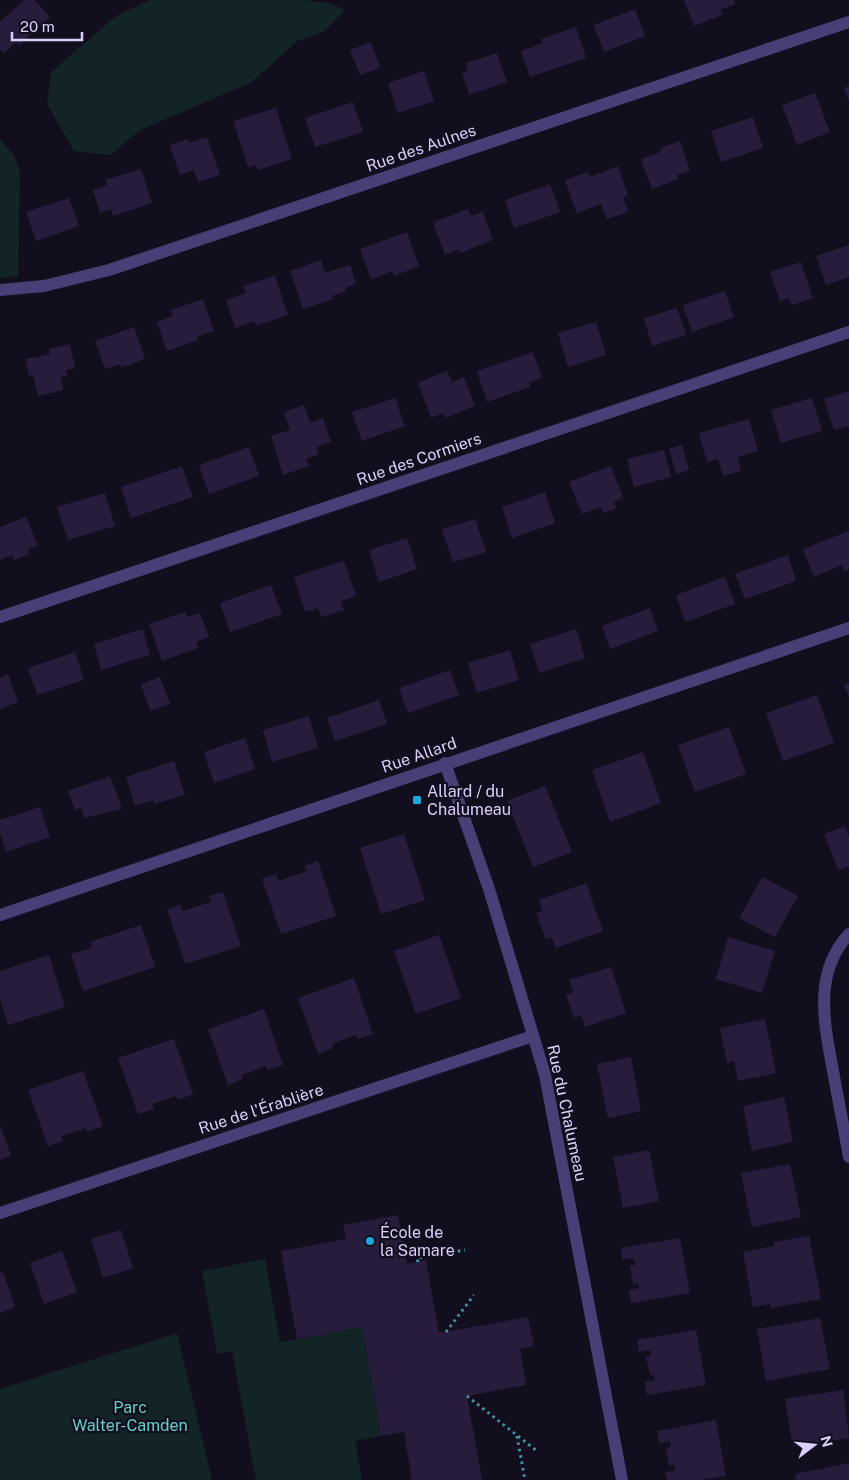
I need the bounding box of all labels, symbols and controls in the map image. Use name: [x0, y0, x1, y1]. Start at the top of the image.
scale bar: [12, 10, 82, 42]
text: 20 m: [20, 18, 55, 35]
street label: Rue des Aulnes: [364, 120, 478, 176]
street label: Rue des Cormiers: [354, 429, 484, 489]
street label: Rue Allard: [379, 733, 459, 777]
place label: Allard / du Chalumeau: [427, 782, 511, 819]
marker: Allard / du Chalumeau: [411, 794, 423, 806]
street label: Rue du Chalumeau: [543, 1043, 591, 1183]
street label: Rue de l'Érablière: [196, 1079, 326, 1138]
place label: École de la Samare: [380, 1222, 455, 1260]
marker: École de la Samare: [364, 1235, 376, 1247]
park label: Parc Walter-Camden: [72, 1398, 188, 1435]
north arrow: [789, 1420, 839, 1470]
text: N: [817, 1434, 836, 1449]

